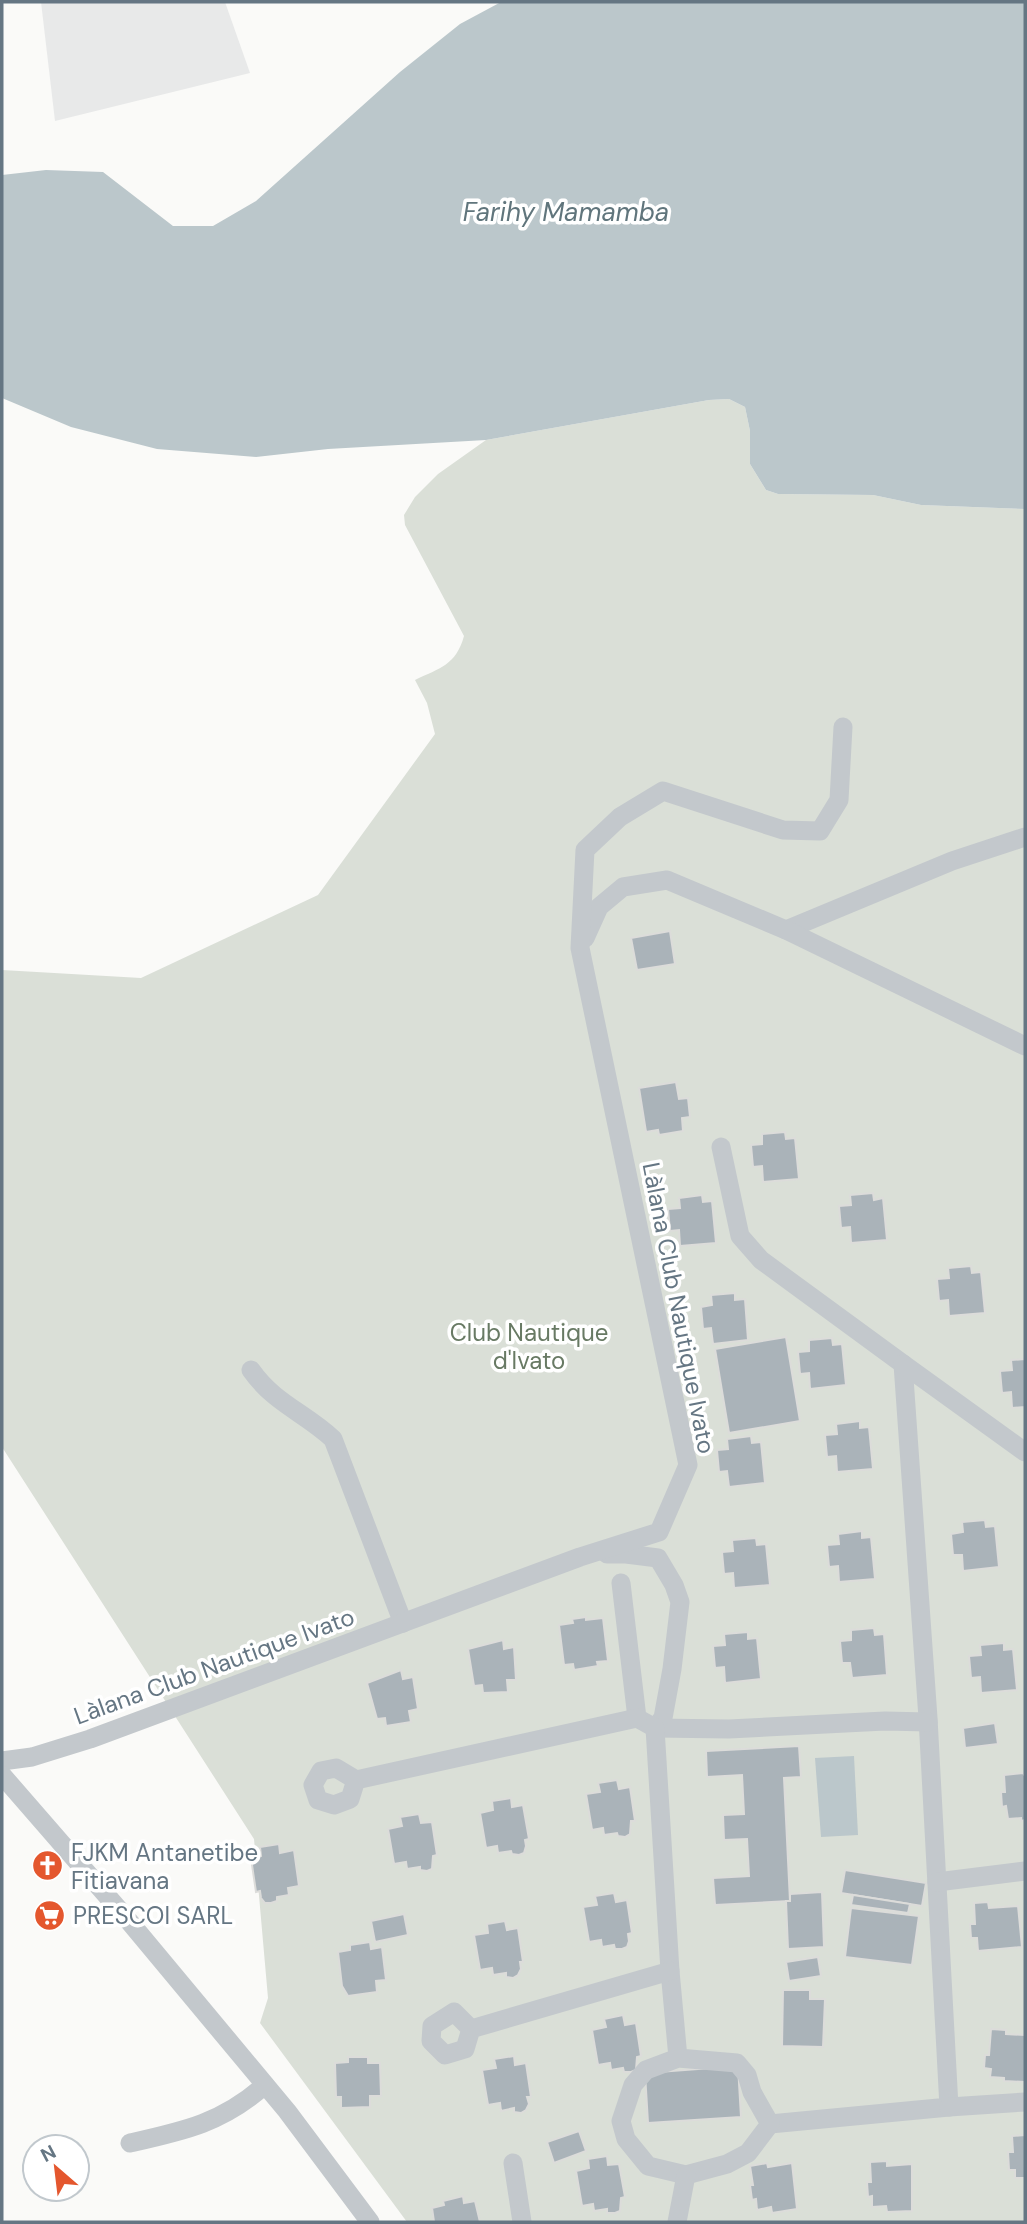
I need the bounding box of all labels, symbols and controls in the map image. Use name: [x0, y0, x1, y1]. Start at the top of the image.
water label: Farihy Mamamba: [463, 195, 669, 229]
street label: Làlana Club Nautique Ivato: [636, 1160, 722, 1456]
park label: Club Nautique d'Ivato: [450, 1317, 608, 1376]
street label: Làlana Club Nautique Ivato: [70, 1601, 358, 1731]
place label: FJKM Antanetibe Fitiavana: [71, 1837, 258, 1896]
church icon: FJKM Antanetibe Fitiavana: [31, 1849, 65, 1883]
supermarket icon: PRESCOI SARL: [33, 1898, 67, 1932]
place label: PRESCOI SARL: [73, 1900, 233, 1931]
north arrow: [21, 2133, 91, 2203]
text: N: [36, 2139, 60, 2168]

